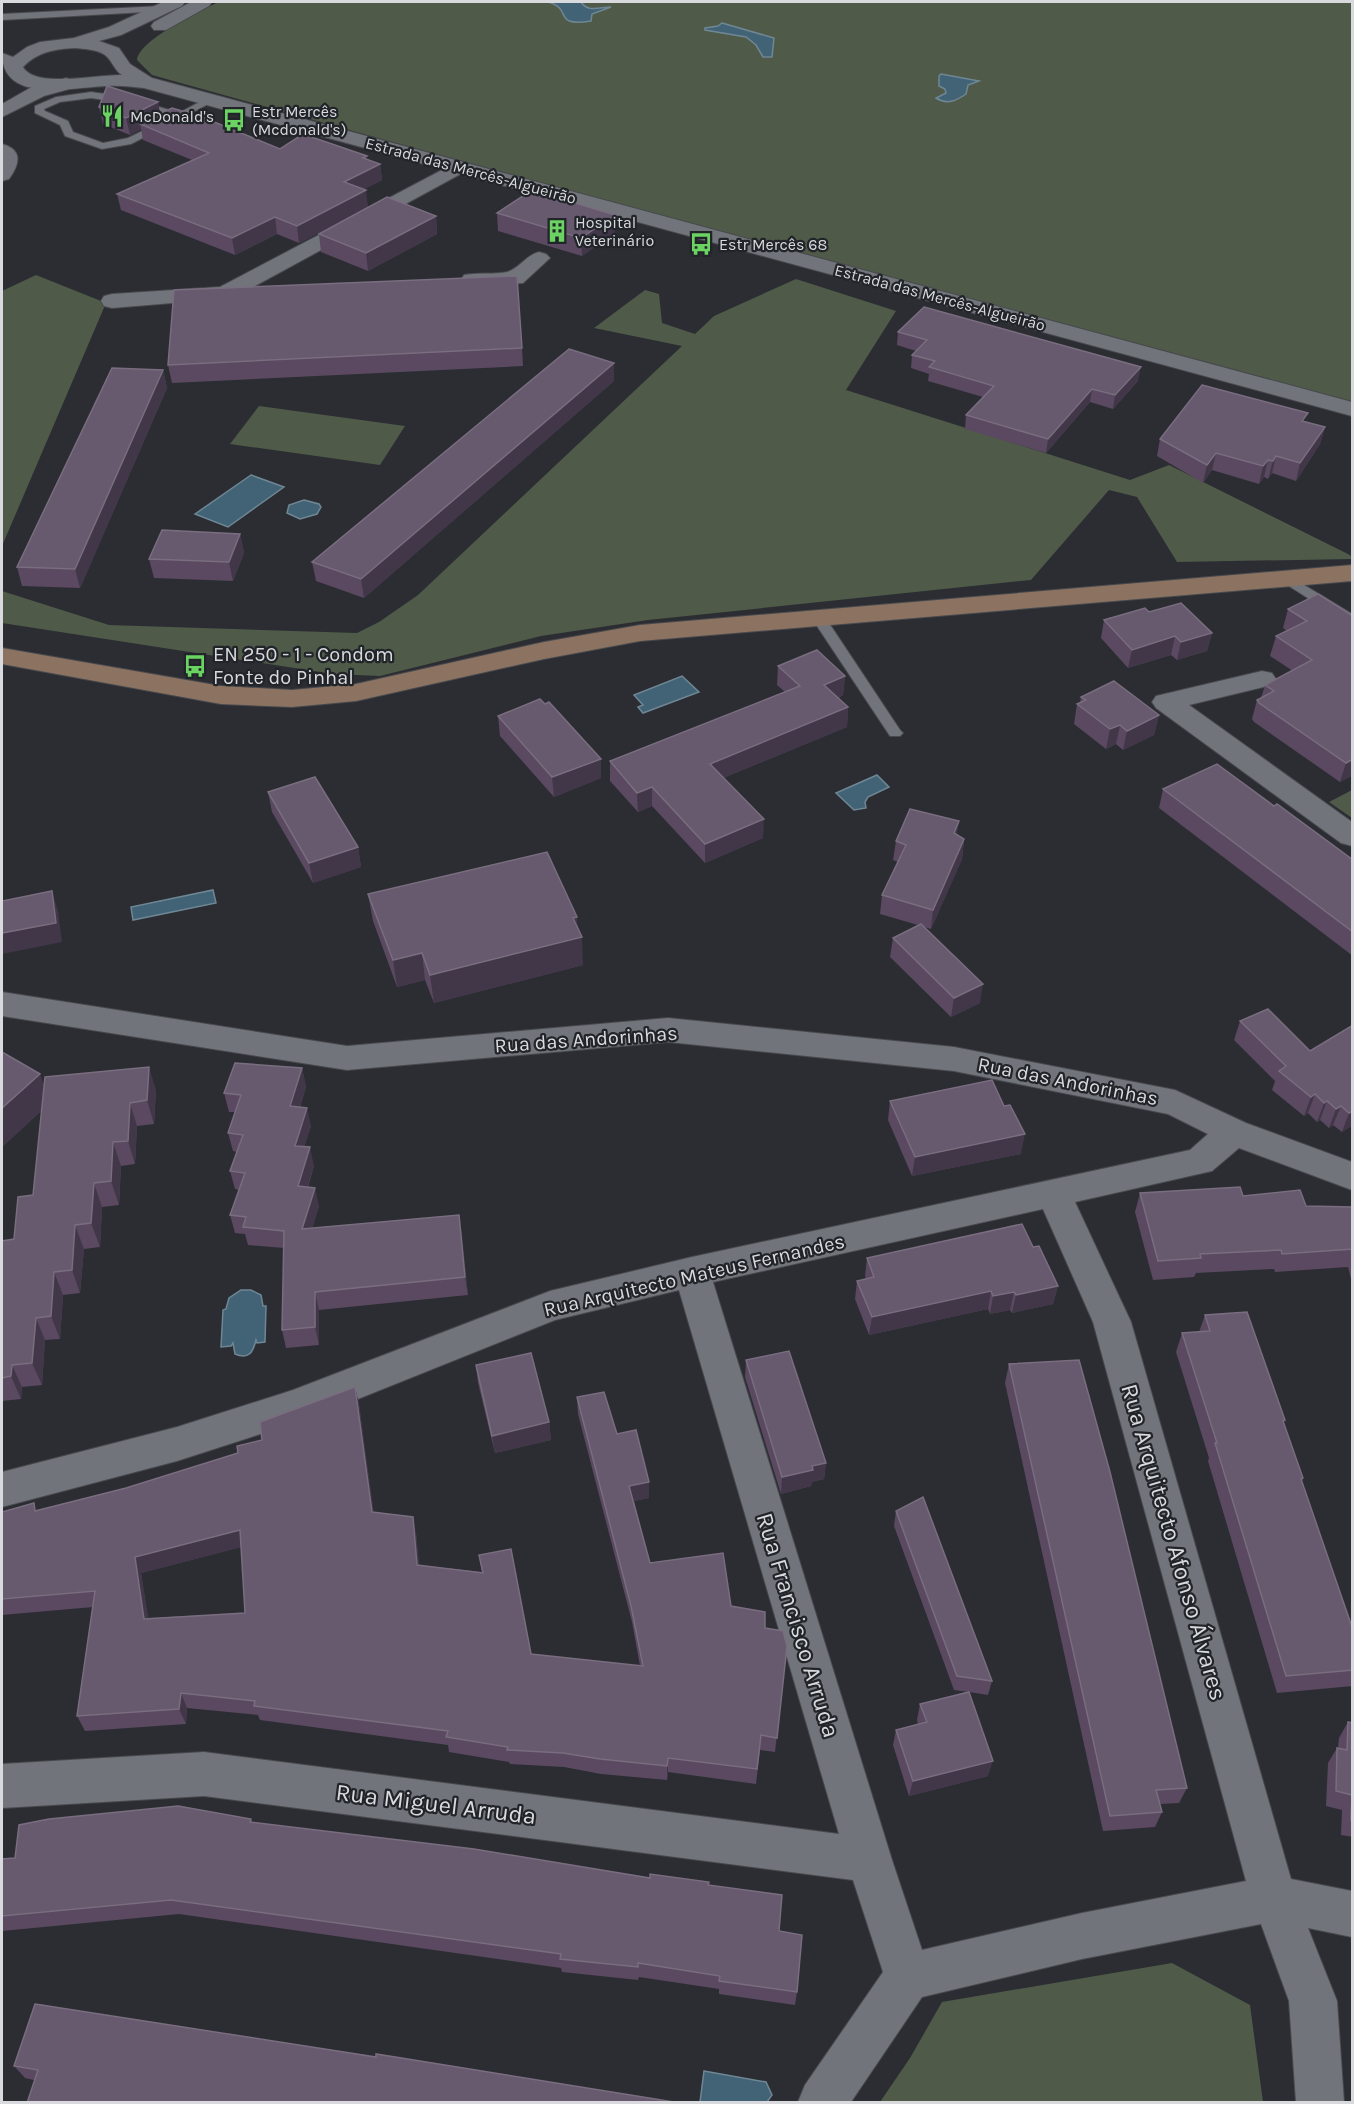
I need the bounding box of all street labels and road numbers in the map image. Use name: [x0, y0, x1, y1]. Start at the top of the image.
street label: Estrada das Mercês-Algueirão: [363, 133, 578, 208]
street label: Estrada das Mercês-Algueirão: [832, 260, 1047, 335]
street label: Rua das Andorinhas: [494, 1022, 678, 1057]
street label: Rua das Andorinhas: [976, 1053, 1160, 1110]
street label: Rua Arquitecto Mateus Fernandes: [541, 1230, 847, 1321]
street label: Rua Arquitecto Afonso Álvares: [1115, 1380, 1234, 1704]
street label: Rua Francisco Arruda: [750, 1509, 846, 1741]
street label: Rua Miguel Arruda: [334, 1778, 538, 1830]

